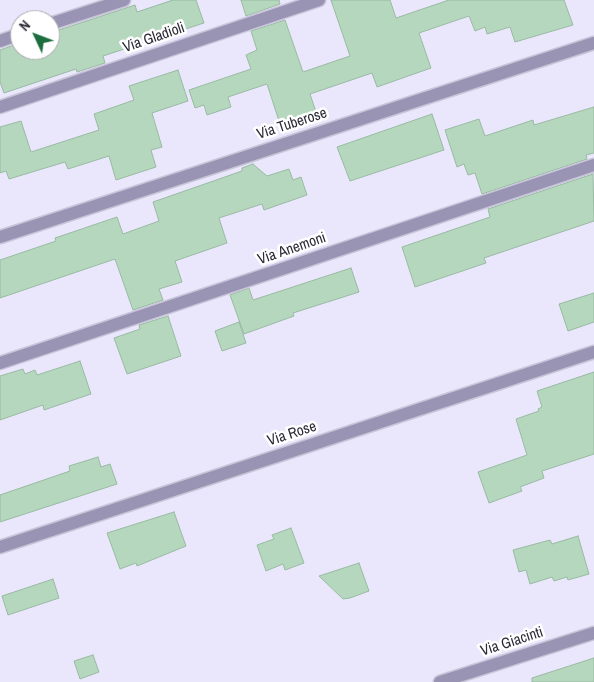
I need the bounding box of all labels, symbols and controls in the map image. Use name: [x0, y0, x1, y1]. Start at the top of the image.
north arrow: [10, 10, 60, 60]
text: N: [15, 16, 34, 35]
street label: Via Gladioli: [121, 19, 187, 57]
street label: Via Tuberose: [255, 104, 329, 144]
street label: Via Anemoni: [256, 229, 328, 269]
street label: Via Rose: [265, 418, 319, 450]
street label: Via Giacinti: [478, 623, 546, 661]

